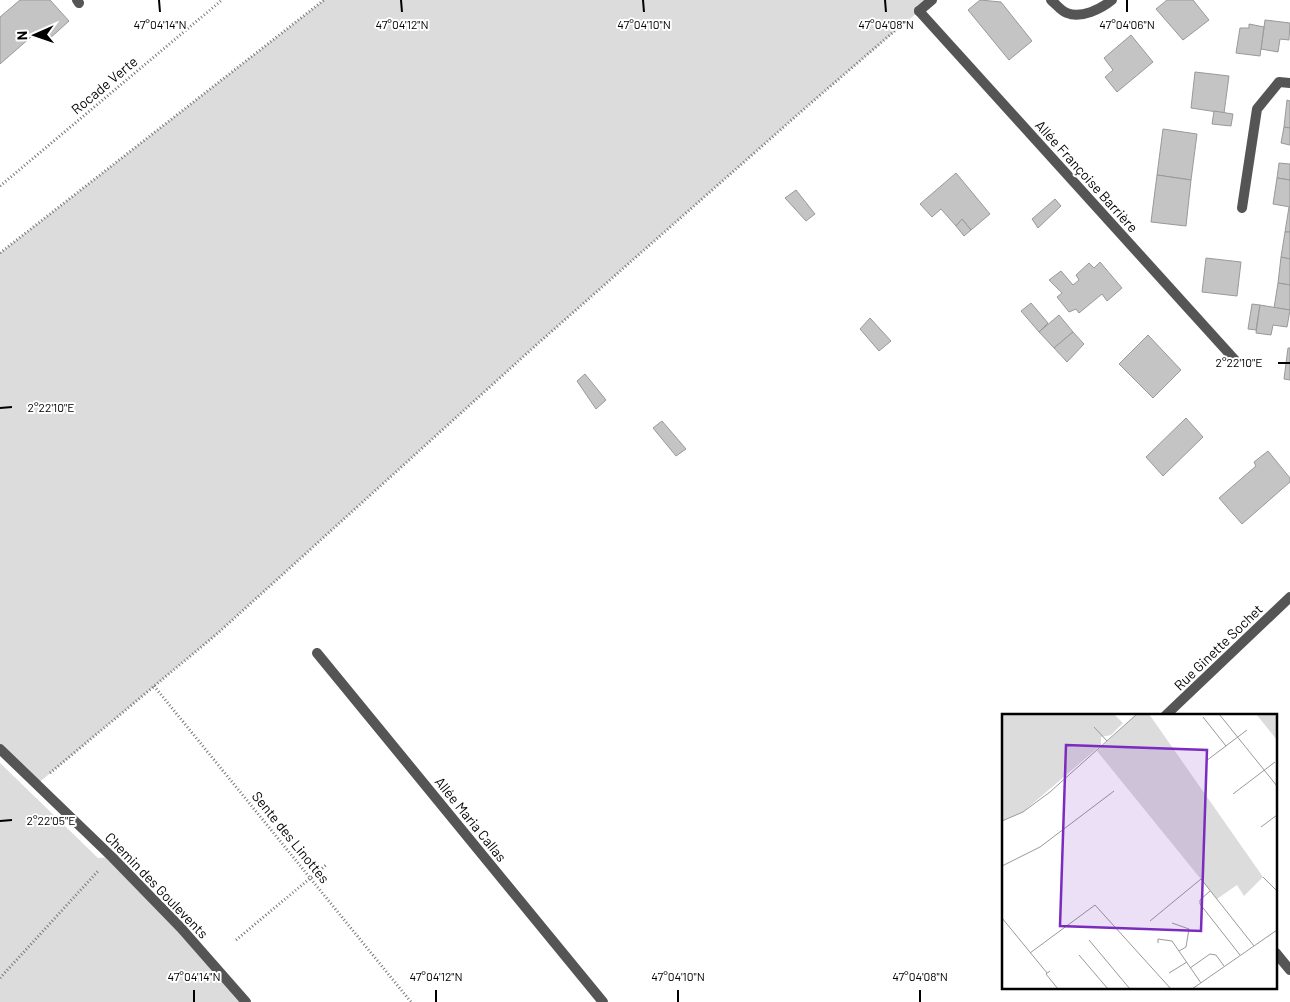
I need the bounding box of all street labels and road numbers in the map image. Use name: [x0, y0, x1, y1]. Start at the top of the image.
street label: Rocade Verte: [67, 52, 141, 118]
street label: Allée Françoise Barrière: [1032, 116, 1142, 236]
street label: Rue Ginette Sochet: [1170, 600, 1266, 694]
street label: Allée Maria Callas: [432, 773, 511, 865]
street label: Sente des Linottes: [249, 788, 333, 887]
street label: Chemin des Goulevents: [102, 828, 212, 942]

